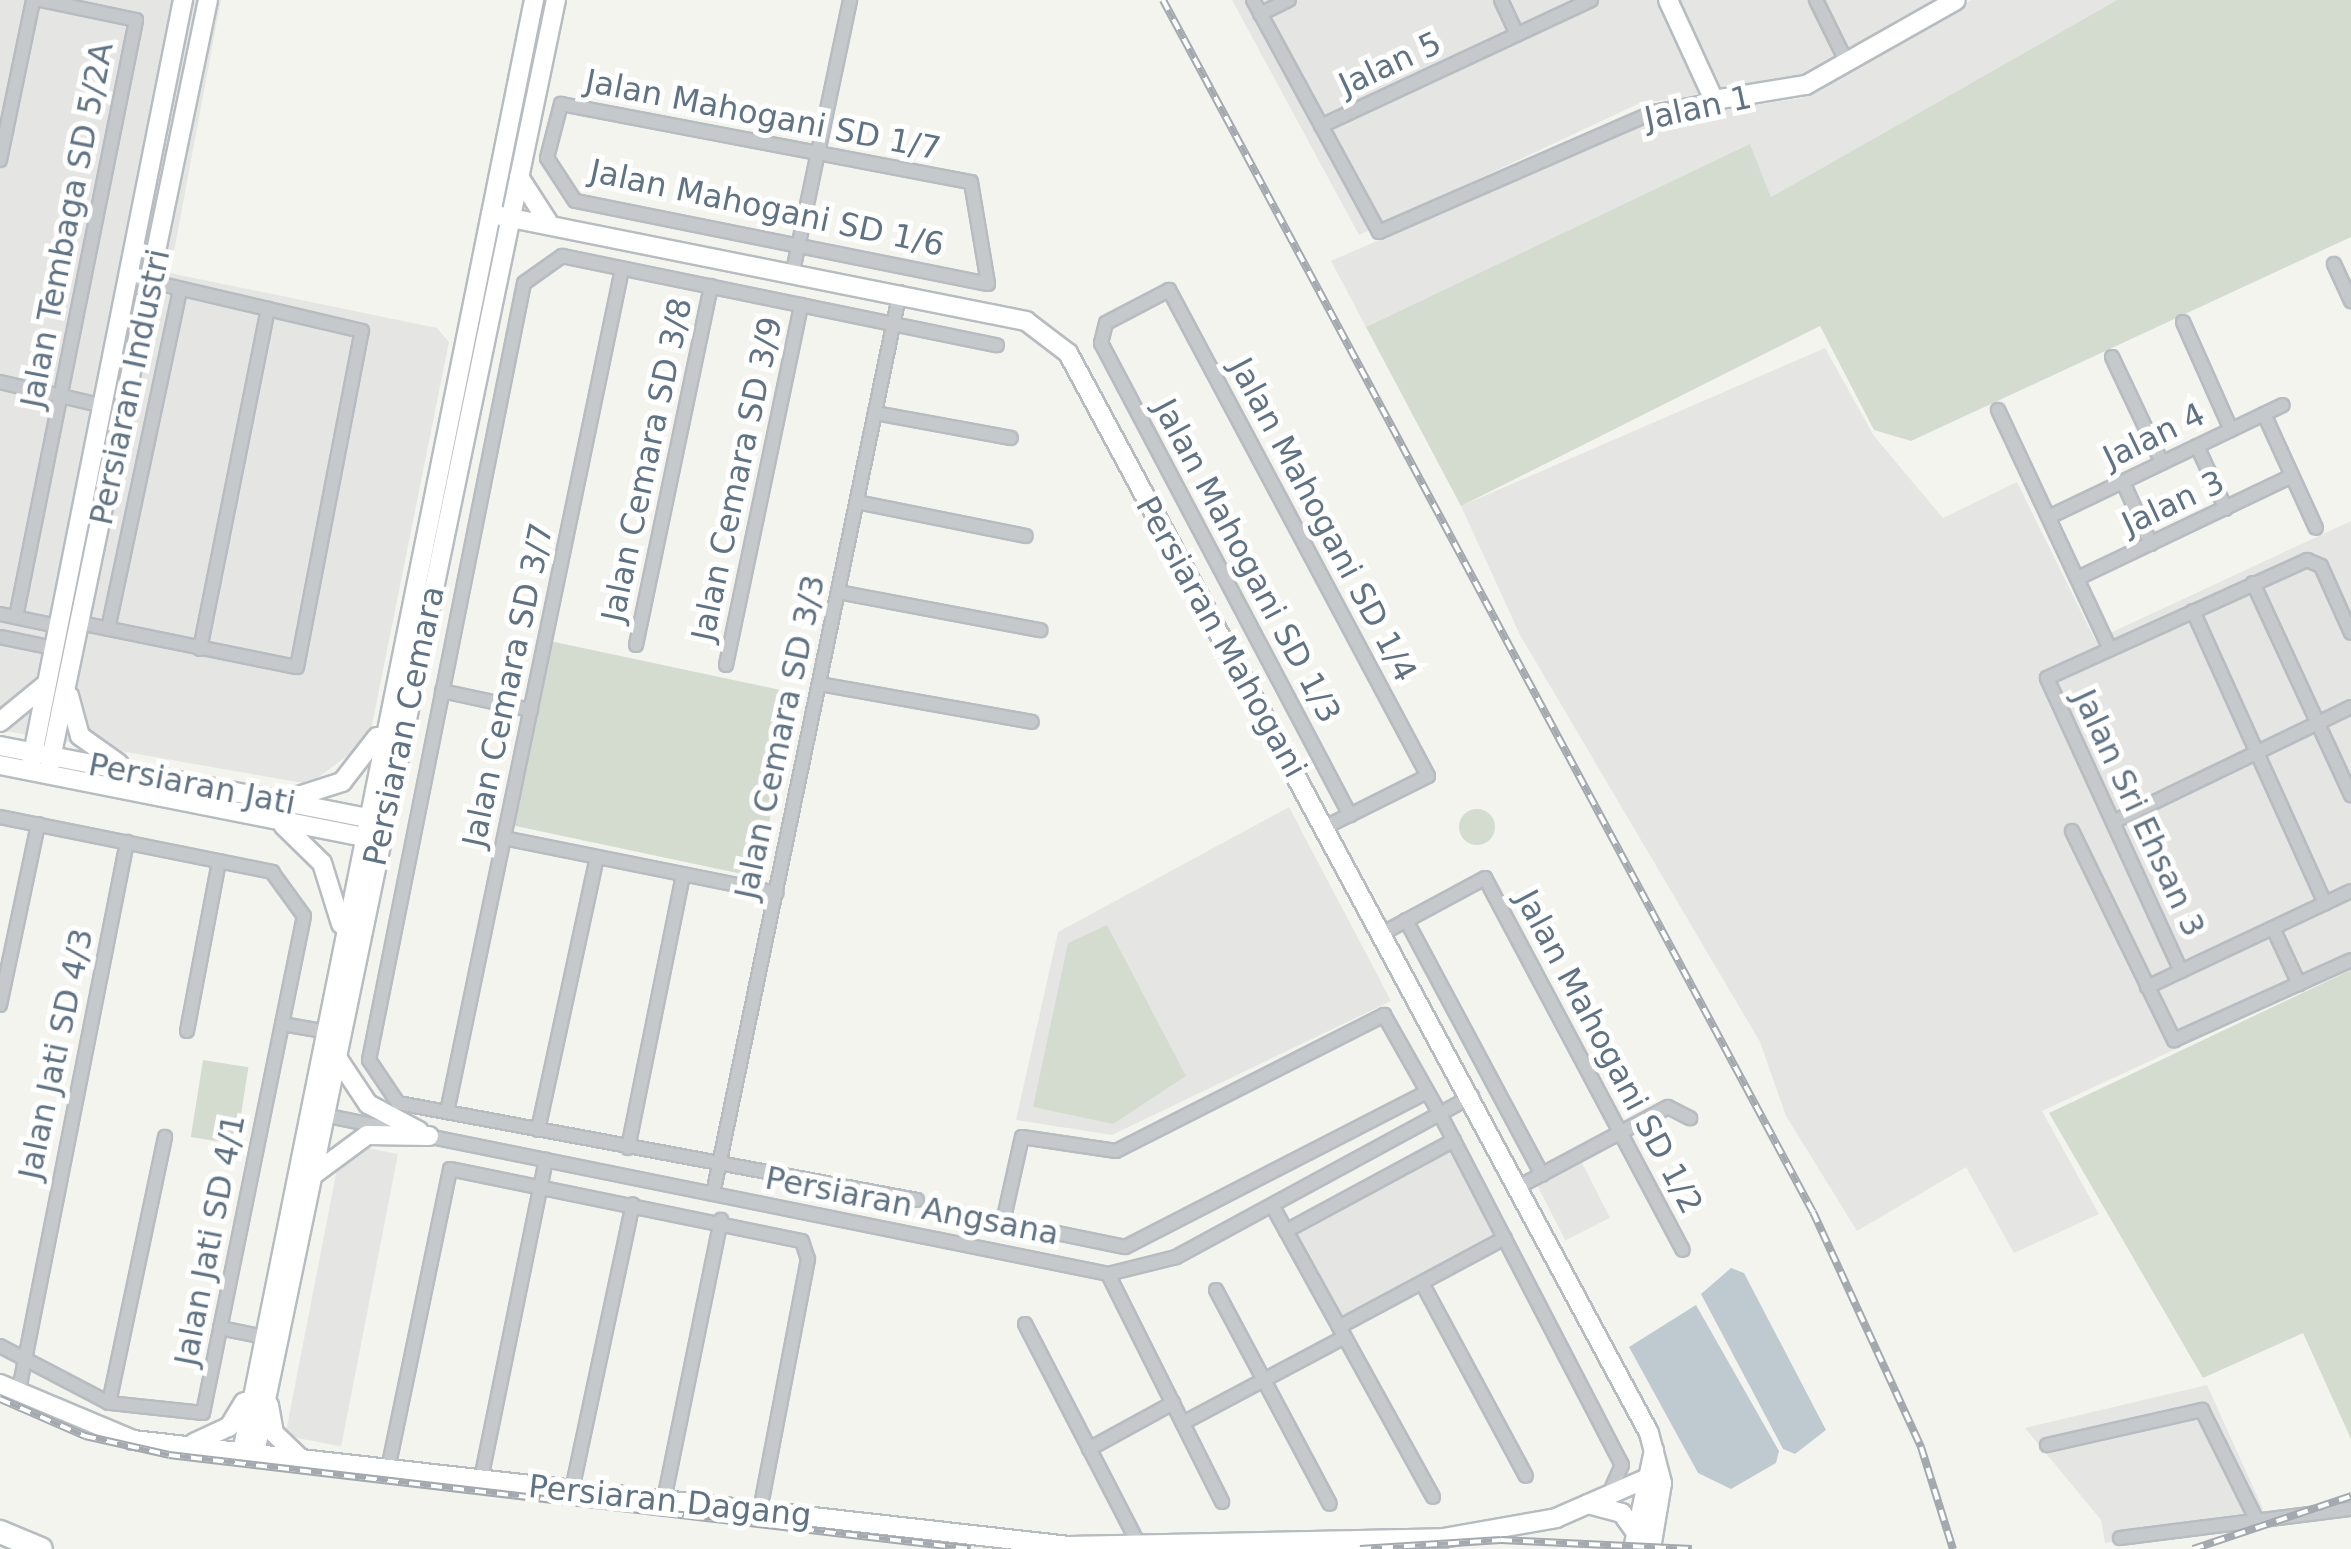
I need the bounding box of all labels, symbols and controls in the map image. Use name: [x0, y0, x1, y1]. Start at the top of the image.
street label: Jalan 5: [1333, 24, 1447, 104]
street label: Jalan Tembaga SD 5/2A: [13, 39, 121, 411]
street label: Jalan Mahogani SD 1/7: [582, 62, 944, 168]
street label: Jalan 1: [1641, 78, 1755, 138]
street label: Jalan Mahogani SD 1/6: [586, 152, 948, 264]
street label: Persiaran Industri: [82, 246, 178, 528]
street label: Jalan Cemara SD 3/8: [594, 294, 700, 626]
street label: Jalan Cemara SD 3/9: [684, 313, 790, 645]
street label: Jalan Mahogani SD 1/4: [1221, 352, 1425, 688]
street label: Jalan Mahogani SD 1/3: [1145, 393, 1349, 729]
street label: Jalan 4: [2097, 395, 2211, 477]
street label: Jalan 3: [2116, 463, 2230, 543]
street label: Persiaran Mahogani: [1128, 490, 1314, 784]
street label: Jalan Cemara SD 3/7: [455, 519, 561, 851]
street label: Jalan Cemara SD 3/3: [727, 571, 833, 903]
street label: Persiaran Cemara: [356, 583, 452, 869]
street label: Jalan Sri Ehsan 3: [2065, 683, 2213, 943]
street label: Persiaran Jati: [85, 745, 299, 823]
street label: Jalan Mahogani SD 1/2: [1507, 884, 1711, 1220]
street label: Jalan Jati SD 4/3: [11, 925, 101, 1183]
street label: Jalan Jati SD 4/1: [167, 1111, 253, 1369]
street label: Persiaran Angsana: [762, 1159, 1062, 1253]
street label: Persiaran Dagang: [527, 1467, 813, 1535]

